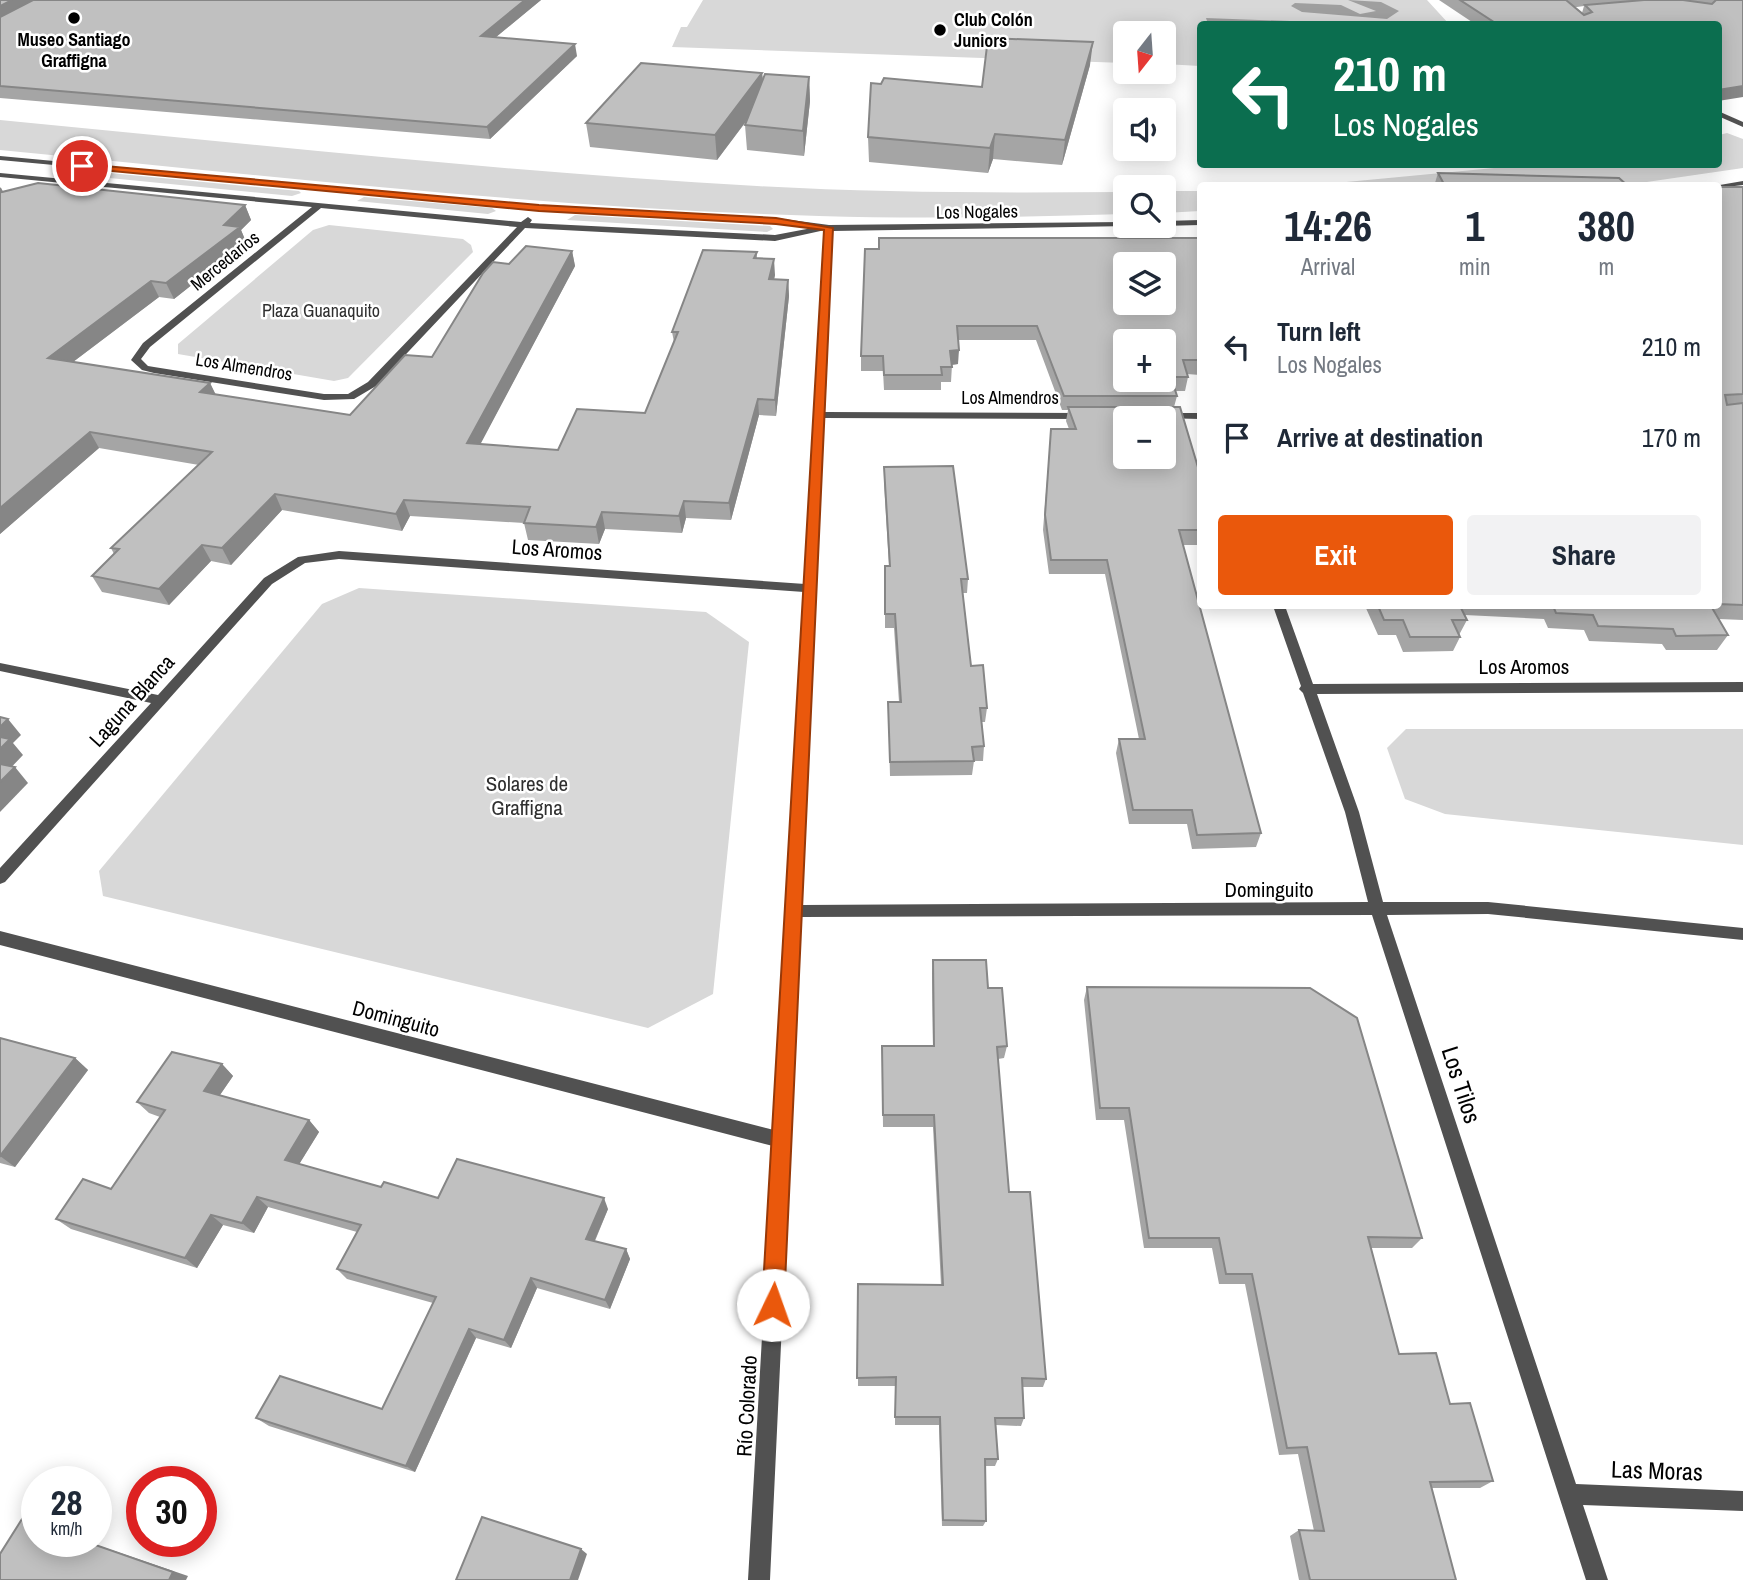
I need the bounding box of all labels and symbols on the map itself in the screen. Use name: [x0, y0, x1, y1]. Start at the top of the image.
place label: Club Colón Juniors: [954, 7, 1033, 53]
marker: Museo Santiago Graffigna: [66, 10, 82, 26]
north arrow: [1113, 21, 1176, 84]
marker: Club Colón Juniors: [932, 22, 948, 38]
place label: Museo Santiago Graffigna: [17, 27, 131, 73]
pin: [52, 136, 112, 196]
street label: Los Nogales: [936, 198, 1018, 225]
street label: Mercedarios: [185, 225, 264, 296]
park label: Plaza Guanaquito: [262, 298, 380, 323]
street label: Los Almendros: [194, 347, 294, 386]
street label: Los Almendros: [961, 385, 1059, 410]
street label: Los Aromos: [511, 532, 603, 567]
street label: Laguna Blanca: [82, 648, 181, 753]
street label: Los Aromos: [1479, 652, 1569, 681]
park label: Solares de Graffigna: [486, 769, 568, 822]
street label: Dominguito: [1224, 875, 1314, 904]
street label: Dominguito: [349, 993, 443, 1044]
street label: Los Tilos: [1435, 1042, 1489, 1127]
position arrow: [736, 1268, 810, 1342]
street label: Río Colorado: [729, 1355, 764, 1457]
street label: Las Moras: [1611, 1452, 1704, 1488]
speed limit sign: 30: [126, 1466, 217, 1557]

